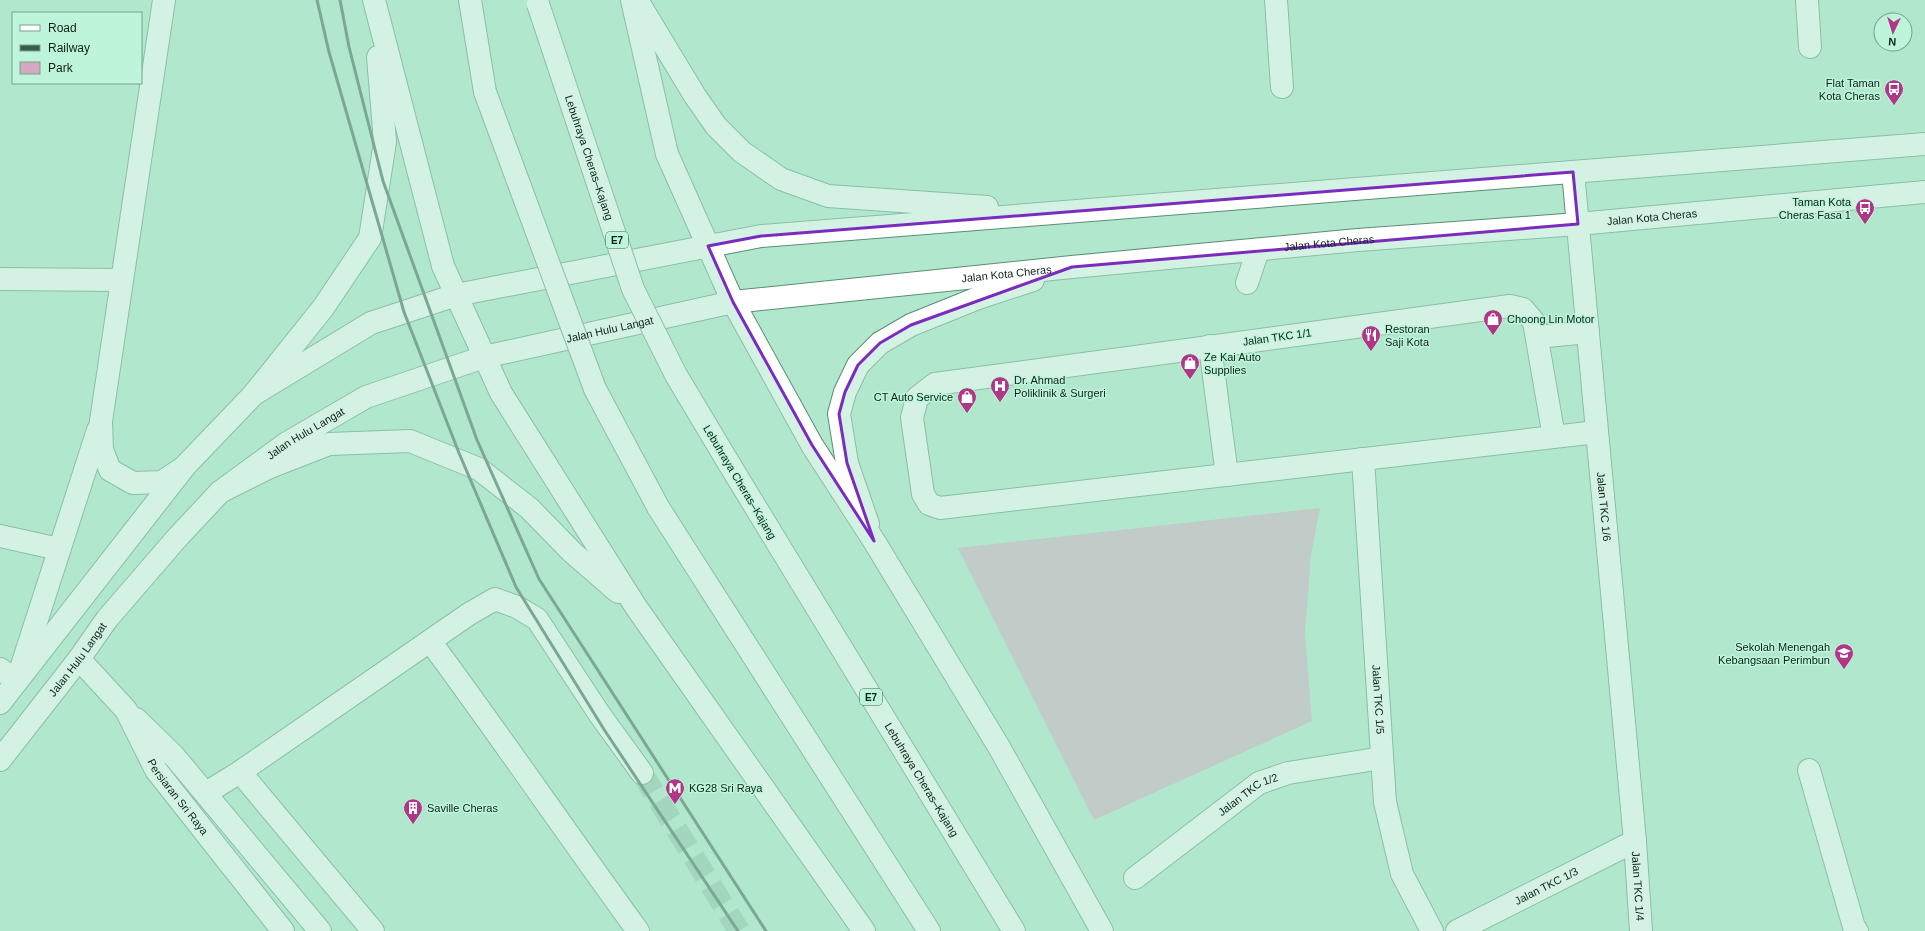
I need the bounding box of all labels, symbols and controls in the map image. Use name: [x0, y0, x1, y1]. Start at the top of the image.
legend: [12, 12, 142, 84]
north arrow: [1873, 12, 1913, 52]
text: Road: [48, 21, 77, 35]
text: N: [1888, 36, 1897, 48]
text: Railway: [48, 41, 90, 55]
text: Park: [48, 61, 74, 75]
place label: Flat Taman Kota Cheras: [1819, 77, 1880, 102]
bus stop icon: Flat Taman Kota Cheras: [1883, 78, 1905, 106]
street label: Lebuhraya Cheras–Kajang: [563, 94, 616, 222]
place label: Taman Kota Cheras Fasa 1: [1779, 196, 1852, 221]
bus stop icon: Taman Kota Cheras Fasa 1: [1854, 197, 1876, 225]
street label: Jalan Kota Cheras: [1606, 207, 1698, 227]
road number: E7: [606, 232, 628, 248]
street label: Jalan Kota Cheras: [1283, 233, 1375, 253]
street label: Jalan Kota Cheras: [961, 263, 1053, 284]
shop icon: Choong Lin Motor: [1482, 308, 1504, 336]
place label: Choong Lin Motor: [1507, 313, 1595, 325]
street label: Jalan Hulu Langat: [565, 314, 655, 345]
place label: Restoran Saji Kota: [1385, 323, 1430, 348]
restaurant icon: Restoran Saji Kota: [1360, 324, 1382, 352]
street label: Jalan TKC 1/1: [1242, 326, 1312, 348]
place label: Ze Kai Auto Supplies: [1204, 351, 1261, 376]
shop icon: Ze Kai Auto Supplies: [1179, 352, 1201, 380]
place label: Dr. Ahmad Poliklinik & Surgeri: [1014, 374, 1106, 399]
hospital icon: Dr. Ahmad Poliklinik & Surgeri: [989, 375, 1011, 403]
shop icon: CT Auto Service: [956, 386, 978, 414]
place label: CT Auto Service: [874, 391, 953, 403]
street label: Jalan Hulu Langat: [265, 405, 346, 462]
street label: Lebuhraya Cheras–Kajang: [701, 423, 779, 541]
street label: Jalan TKC 1/6: [1595, 471, 1613, 542]
street label: Jalan Hulu Langat: [46, 620, 109, 699]
place label: Sekolah Menengah Kebangsaan Perimbun: [1718, 641, 1830, 666]
school or university icon: Sekolah Menengah Kebangsaan Perimbun: [1833, 642, 1855, 670]
street label: Jalan TKC 1/5: [1370, 664, 1387, 735]
road number: E7: [860, 689, 882, 705]
street label: Lebuhraya Cheras–Kajang: [882, 721, 961, 839]
street label: Persiaran Sri Raya: [145, 757, 211, 838]
street label: Jalan TKC 1/2: [1216, 771, 1279, 818]
metro station icon: KG28 Sri Raya: [664, 777, 686, 805]
place label: KG28 Sri Raya: [689, 782, 763, 794]
building icon: Saville Cheras: [402, 797, 424, 825]
place label: Saville Cheras: [427, 802, 498, 814]
street label: Jalan TKC 1/4: [1630, 851, 1646, 921]
street label: Jalan TKC 1/3: [1512, 865, 1580, 907]

